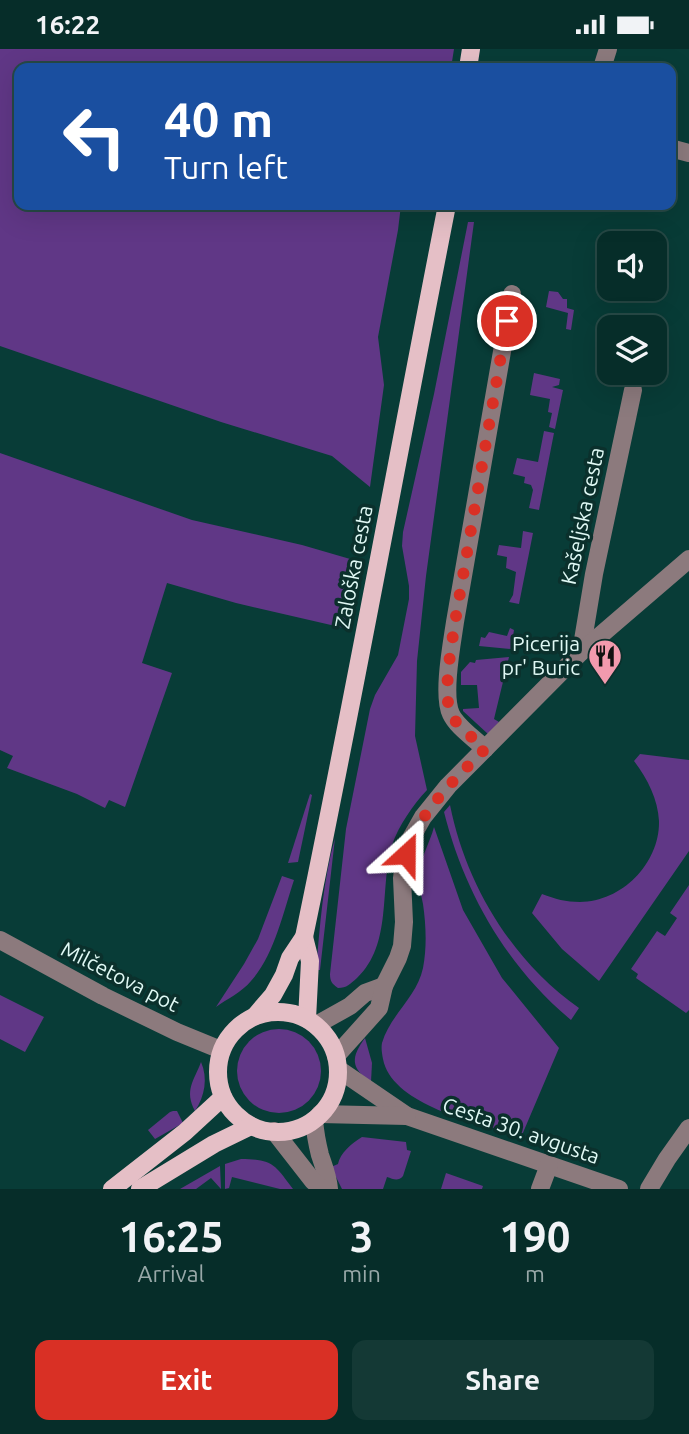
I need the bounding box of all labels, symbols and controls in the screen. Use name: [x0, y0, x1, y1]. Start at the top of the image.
text: 16:22: [35, 10, 100, 39]
icon: left: [49, 91, 140, 182]
text: 40 m: [164, 91, 273, 146]
text: Turn left: [164, 149, 288, 185]
map controls: [597, 231, 667, 385]
button: sound: [597, 231, 667, 301]
pin: [477, 291, 537, 351]
icon: arrive: [488, 302, 526, 340]
button: layers: [597, 315, 667, 385]
street label: Kašeljska cesta: [556, 445, 608, 587]
street label: Zaloška cesta: [329, 503, 377, 631]
place label: Picerija pr' Buric: [502, 631, 580, 679]
restaurant icon: Picerija pr' Buric: [586, 637, 624, 686]
position arrow: [369, 817, 443, 891]
street label: Milčetova pot: [57, 936, 183, 1016]
street label: Cesta 30. avgusta: [440, 1092, 603, 1168]
text: 16:25: [119, 1213, 224, 1260]
text: 3: [350, 1213, 373, 1260]
text: 190: [499, 1213, 570, 1260]
text: Arrival: [138, 1261, 205, 1286]
text: min: [342, 1261, 381, 1286]
text: m: [525, 1261, 545, 1286]
button: Exit: [35, 1340, 338, 1420]
button: Share: [352, 1340, 654, 1420]

